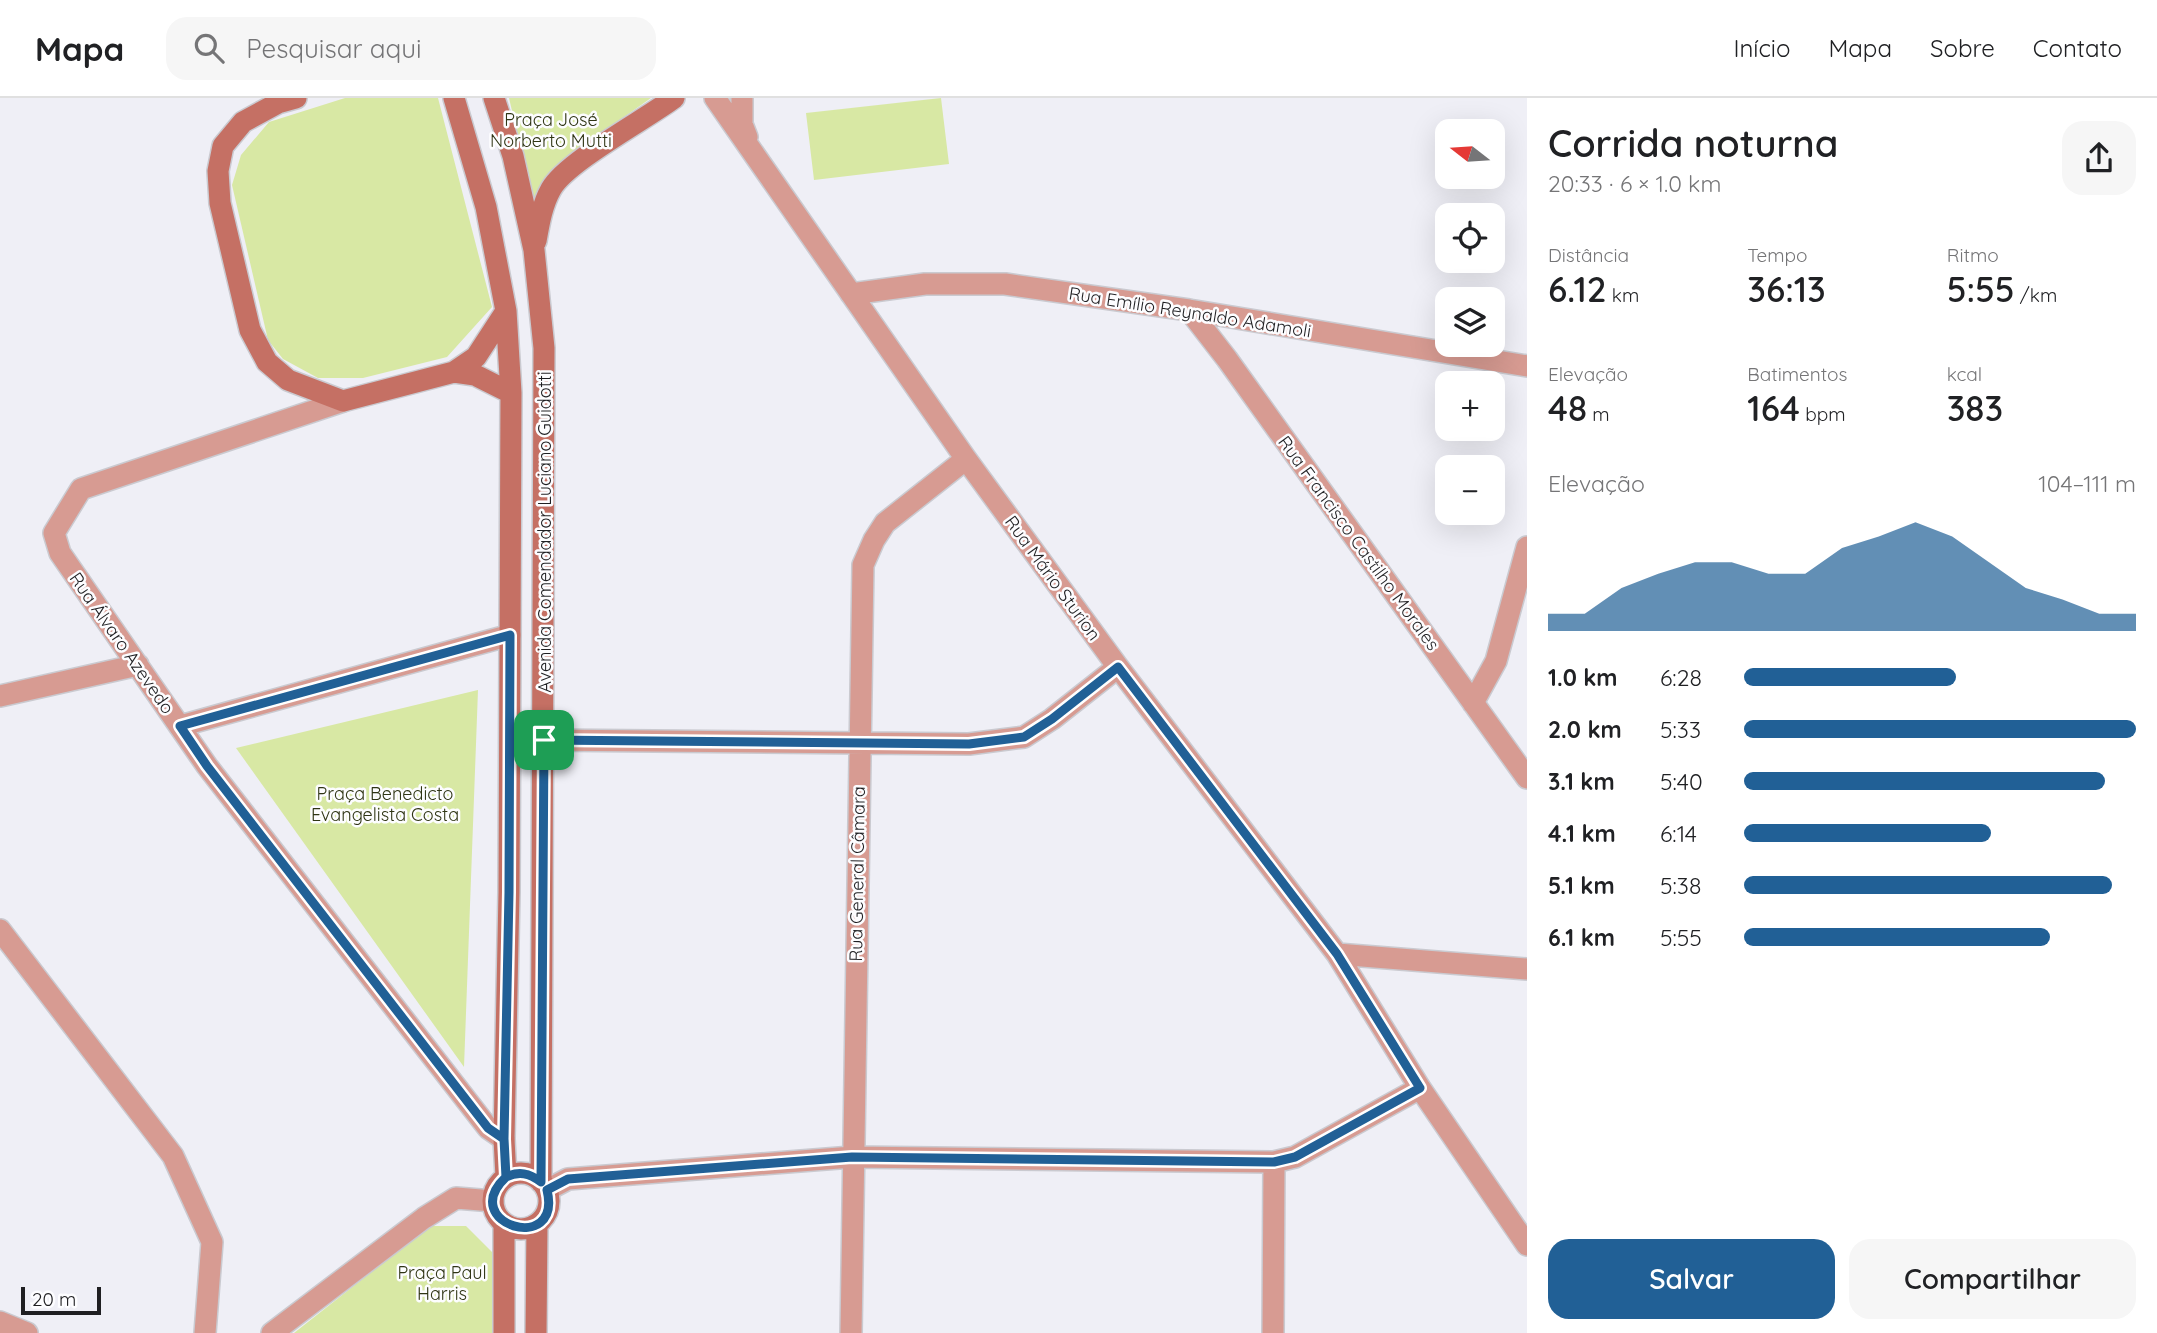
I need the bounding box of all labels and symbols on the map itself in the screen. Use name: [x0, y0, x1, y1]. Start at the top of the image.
park label: Praça José Norberto Mutti: [490, 108, 612, 152]
north arrow: [1435, 119, 1505, 189]
street label: Rua Emílio Reynaldo Adamoli: [1067, 281, 1313, 343]
street label: Avenida Comendador Luciano Guidotti: [533, 371, 556, 693]
street label: Rua Francisco Castilho Morales: [1273, 431, 1445, 655]
street label: Rua Mário Sturion: [1000, 511, 1106, 645]
street label: Rua Álvaro Azevedo: [65, 568, 179, 718]
pin: [514, 710, 574, 770]
park label: Praça Benedicto Evangelista Costa: [311, 782, 459, 826]
street label: Rua General Câmara: [844, 786, 870, 962]
park label: Praça Paul Harris: [397, 1261, 487, 1305]
scale bar: [21, 1284, 102, 1316]

